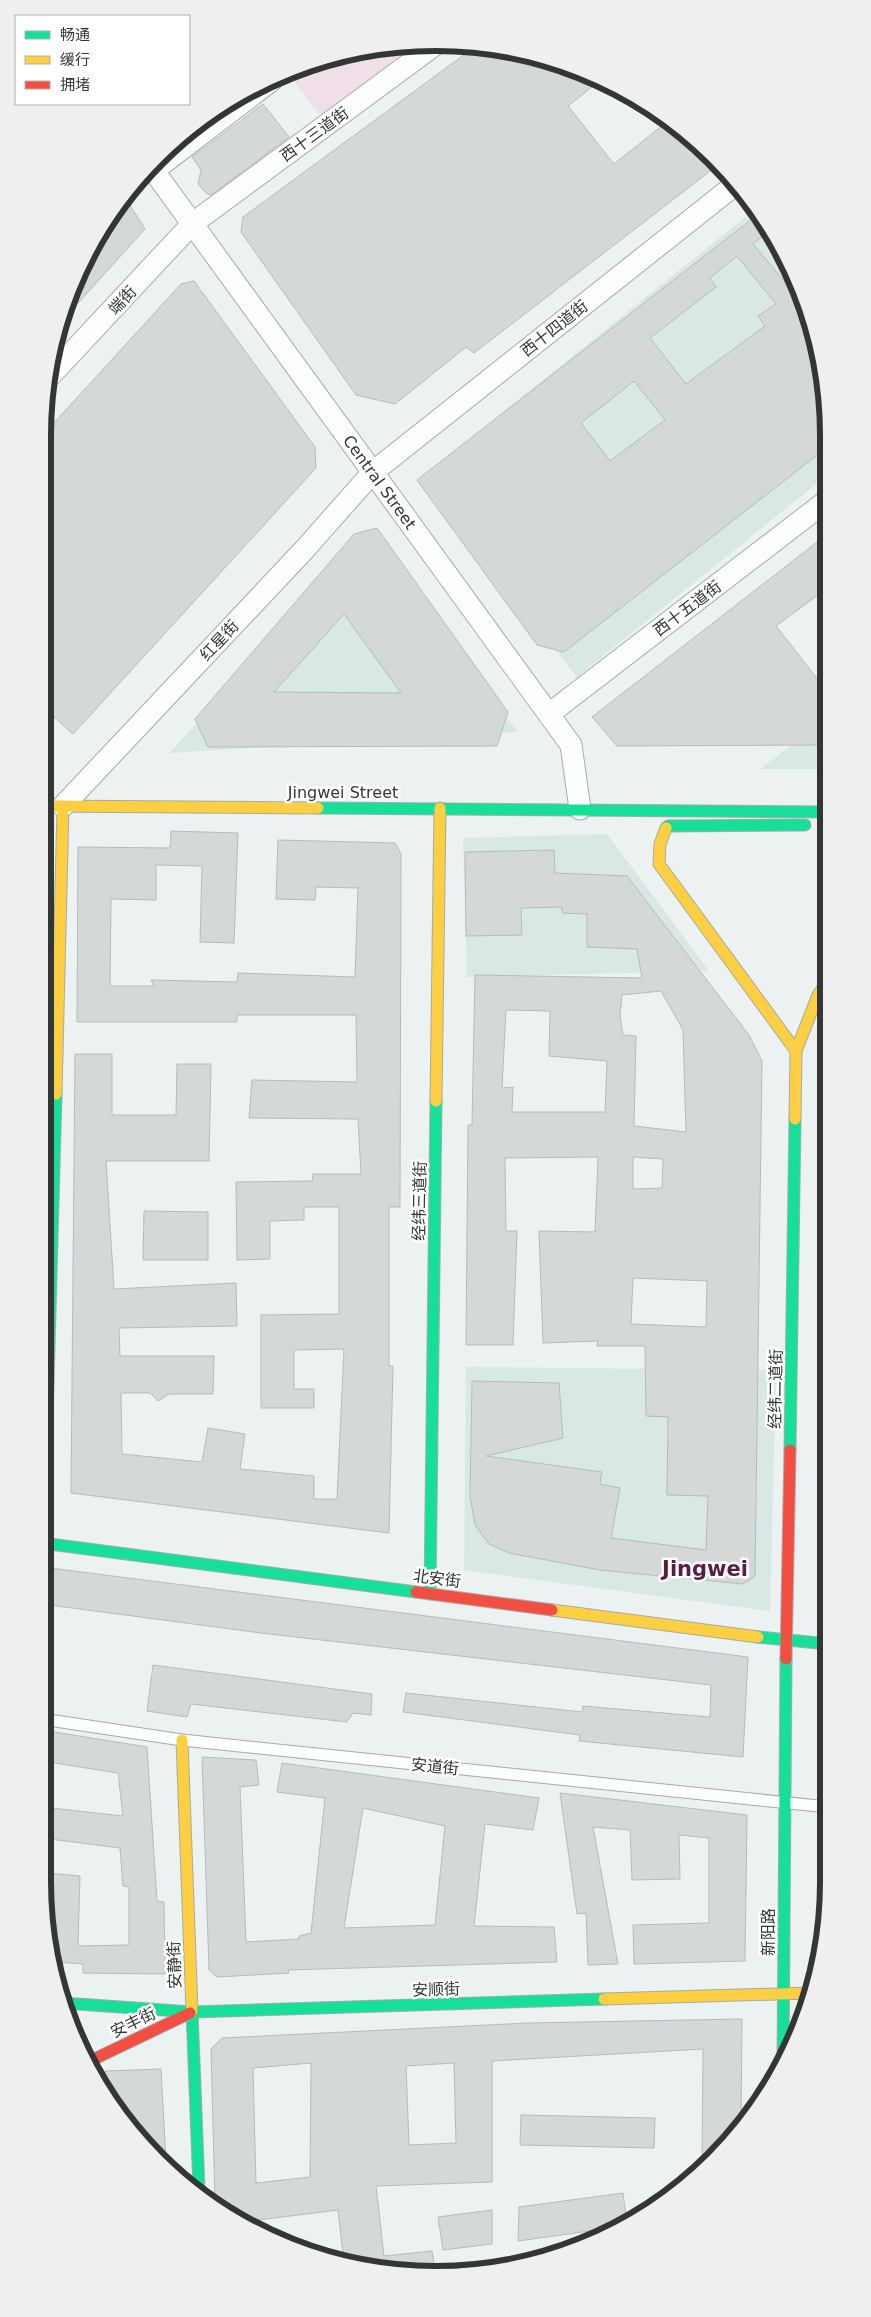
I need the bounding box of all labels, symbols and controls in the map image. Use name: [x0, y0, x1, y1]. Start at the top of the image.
legend: [15, 15, 190, 105]
text: 畅通: [60, 26, 90, 44]
text: 缓行: [60, 51, 90, 69]
text: 拥堵: [60, 76, 90, 94]
street label: 西十三道街: [276, 103, 352, 166]
street label: 端街: [105, 282, 140, 319]
street label: 西十四道街: [517, 296, 592, 361]
street label: Central Street: [339, 431, 420, 533]
street label: 西十五道街: [650, 577, 725, 640]
street label: 红星街: [196, 616, 243, 664]
street label: Jingwei Street: [287, 783, 398, 802]
street label: 经纬三道街: [409, 1161, 430, 1241]
street label: 经纬二道街: [765, 1349, 786, 1429]
district label: Jingwei: [660, 1557, 748, 1581]
street label: 北安街: [412, 1566, 462, 1591]
street label: 安道街: [410, 1755, 460, 1778]
street label: 新阳路: [759, 1908, 778, 1956]
street label: 安静街: [164, 1941, 185, 1989]
street label: 安顺街: [412, 1979, 460, 2000]
street label: 安丰街: [107, 2003, 159, 2042]

